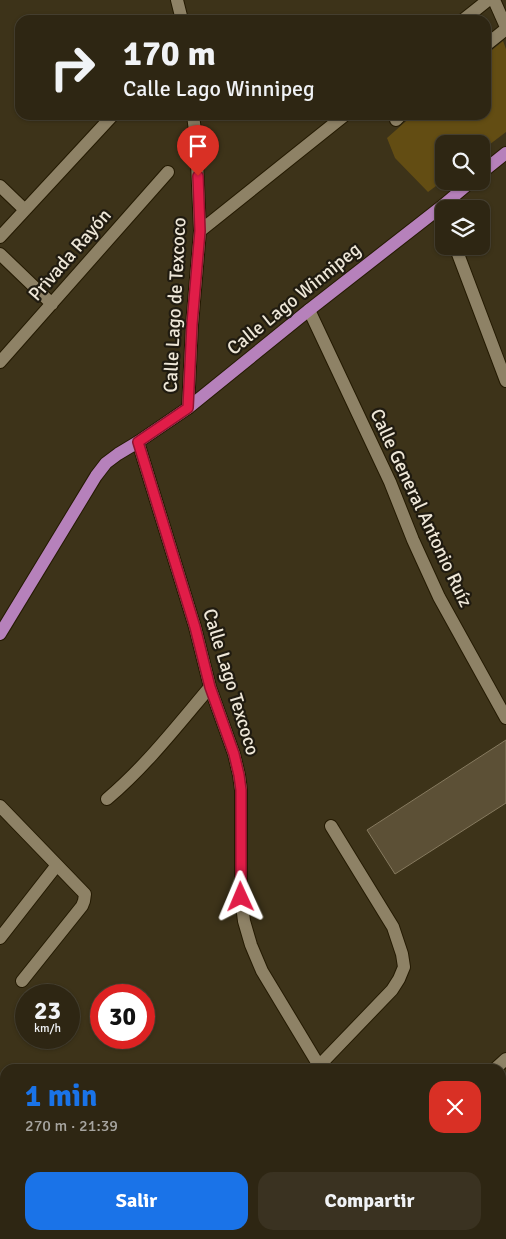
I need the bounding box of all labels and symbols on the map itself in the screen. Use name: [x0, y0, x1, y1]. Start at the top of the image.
pin: [177, 125, 219, 176]
street label: Privada Rayón: [23, 204, 117, 306]
street label: Calle Lago de Texcoco: [158, 217, 192, 393]
street label: Calle Lago Winnipeg: [222, 238, 366, 360]
street label: Calle General Antonio Ruíz: [364, 405, 478, 611]
street label: Calle Lago Texcoco: [197, 606, 265, 758]
position arrow: [214, 870, 266, 922]
speed limit sign: 30: [90, 984, 155, 1049]

